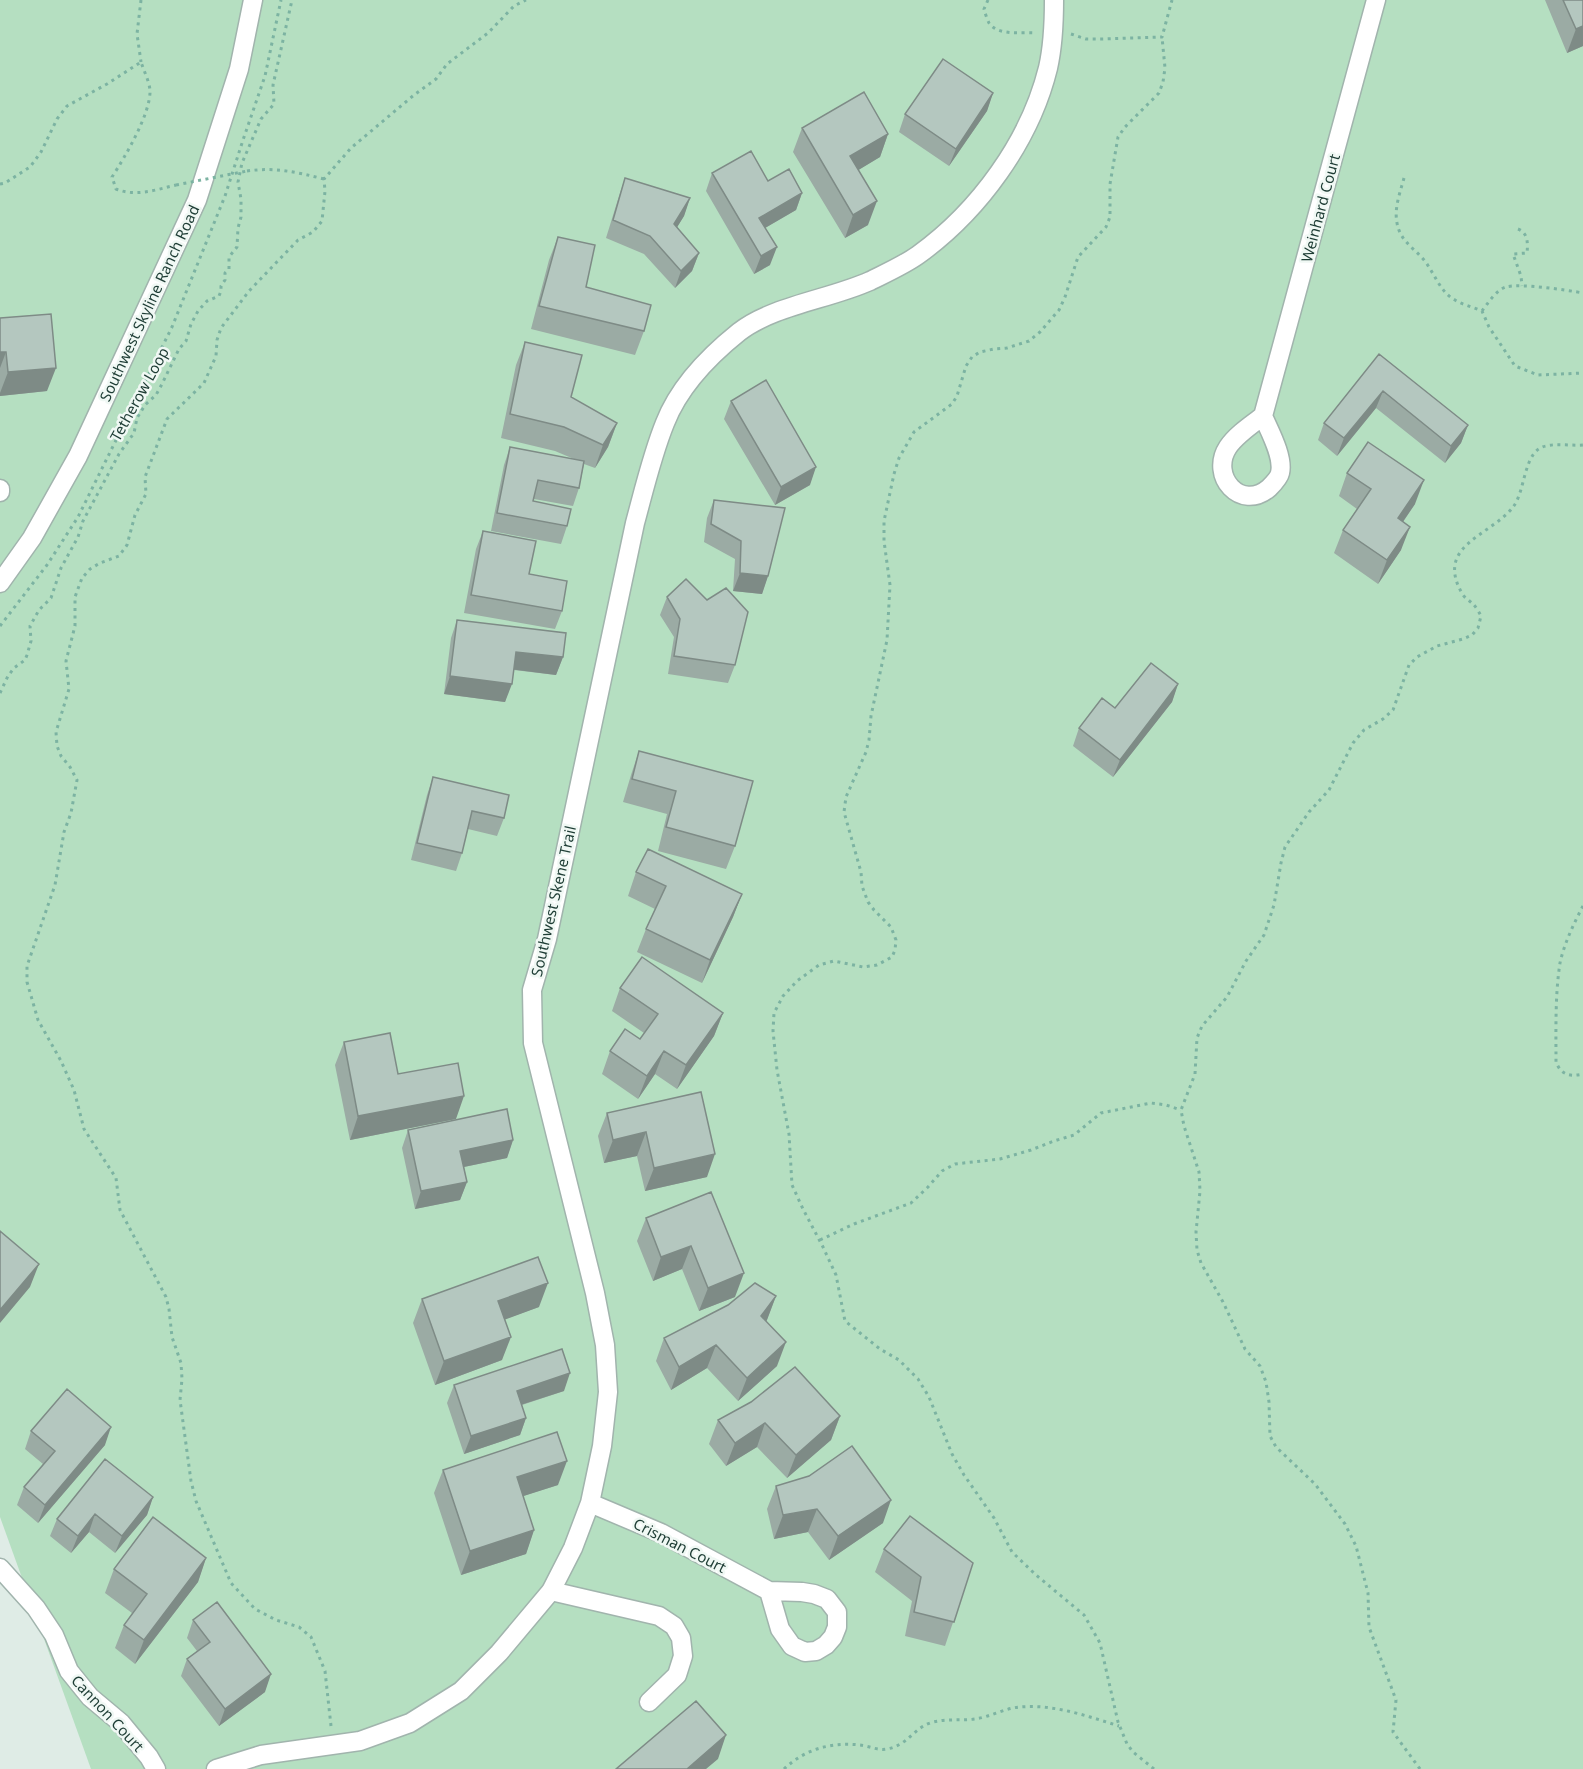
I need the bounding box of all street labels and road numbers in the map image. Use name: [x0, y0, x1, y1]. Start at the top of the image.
street label: Weinhard Court: [1296, 151, 1344, 264]
street label: Southwest Skyline Ranch Road: [95, 201, 203, 405]
street label: Tetherow Loop: [105, 343, 173, 445]
street label: Southwest Skene Trail: [526, 824, 580, 978]
street label: Crisman Court: [630, 1513, 730, 1577]
street label: Cannon Court: [67, 1670, 149, 1756]

